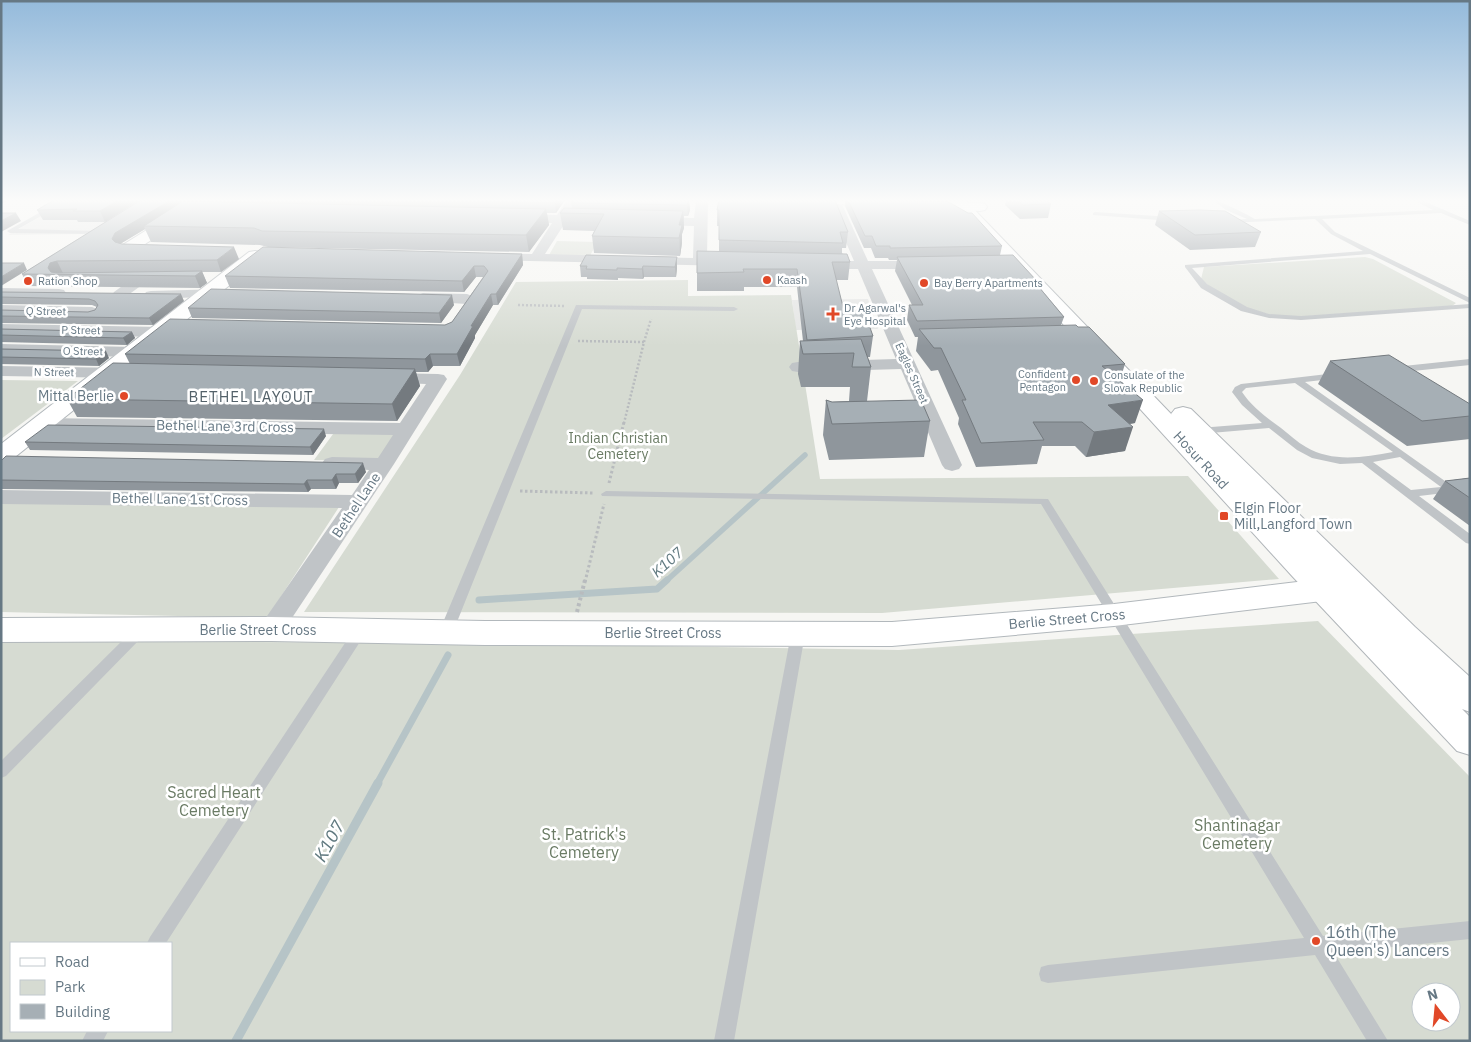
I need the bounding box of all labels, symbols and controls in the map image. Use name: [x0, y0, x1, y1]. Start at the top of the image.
place label: Kaash: [777, 273, 807, 287]
place label: Ration Shop: [38, 274, 98, 288]
marker: Kaash: [761, 274, 773, 286]
marker: Ration Shop: [22, 275, 34, 287]
place label: Bay Berry Apartments: [934, 276, 1043, 290]
marker: Bay Berry Apartments: [918, 277, 930, 289]
place label: Dr Agarwal's Eye Hospital: [844, 301, 906, 328]
street label: Q Street: [26, 304, 67, 318]
marker: Dr Agarwal's Eye Hospital: [826, 307, 840, 321]
street label: P Street: [61, 323, 101, 337]
street label: Eagles Street: [892, 340, 932, 406]
street label: O Street: [63, 344, 104, 358]
street label: N Street: [34, 365, 75, 379]
place label: Confident Pentagon: [1018, 367, 1066, 394]
place label: Consulate of the Slovak Republic: [1104, 368, 1185, 395]
marker: Confident Pentagon: [1070, 374, 1082, 386]
marker: Consulate of the Slovak Republic: [1088, 375, 1100, 387]
place label: Mittal Berlie: [38, 387, 114, 405]
district label: BETHEL LAYOUT: [189, 387, 313, 406]
marker: Mittal Berlie: [118, 390, 130, 402]
street label: Bethel Lane 3rd Cross: [156, 416, 294, 436]
street label: Hosur Road: [1169, 427, 1233, 493]
park label: Indian Christian Cemetery: [568, 429, 668, 463]
street label: Bethel Lane: [328, 469, 384, 541]
street label: Bethel Lane 1st Cross: [112, 489, 249, 509]
place label: Elgin Floor Mill,Langford Town: [1234, 499, 1353, 533]
marker: Elgin Floor Mill,Langford Town: [1218, 510, 1230, 522]
water label: K107: [647, 542, 688, 581]
street label: Berlie Street Cross: [1008, 605, 1126, 633]
street label: Berlie Street Cross: [199, 621, 317, 639]
street label: Berlie Street Cross: [604, 624, 722, 642]
park label: Sacred Heart Cemetery: [167, 782, 261, 820]
park label: Shantinagar Cemetery: [1194, 815, 1280, 853]
water label: K107: [308, 816, 350, 866]
park label: St. Patrick's Cemetery: [542, 824, 626, 862]
place label: 16th (The Queen's) Lancers: [1326, 922, 1450, 960]
marker: 16th (The Queen's) Lancers: [1310, 935, 1322, 947]
legend: [10, 942, 172, 1032]
text: Road: [55, 952, 90, 971]
text: Park: [55, 977, 85, 996]
north arrow: [1411, 982, 1461, 1032]
text: N: [1425, 984, 1440, 1005]
text: Building: [55, 1002, 110, 1021]

